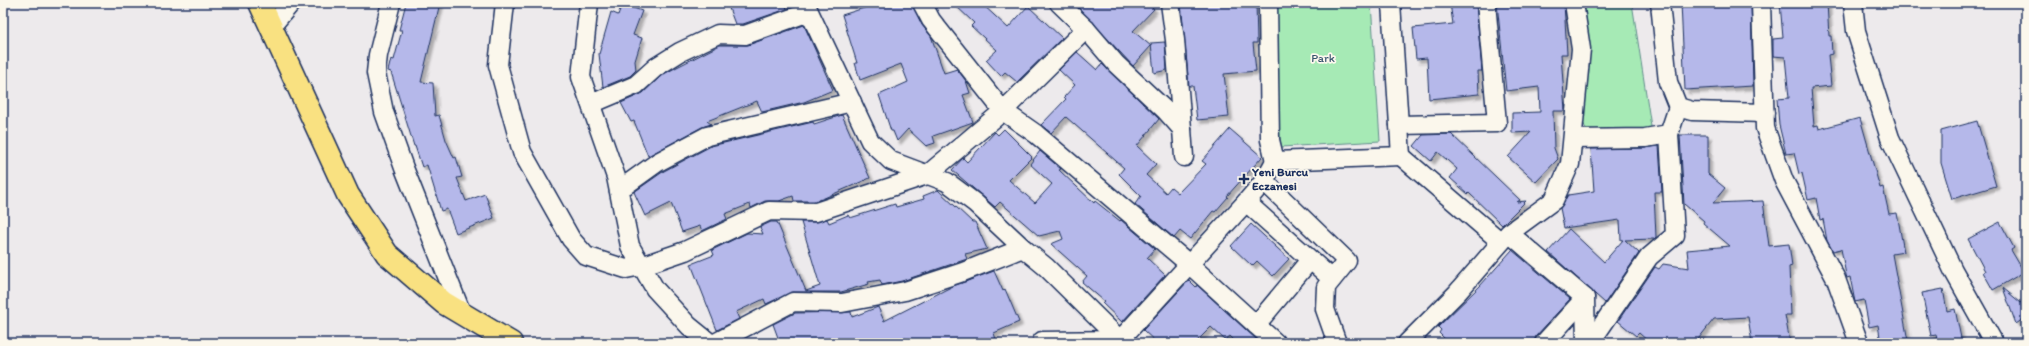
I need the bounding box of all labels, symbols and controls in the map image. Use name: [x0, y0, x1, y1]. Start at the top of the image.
park label: Park: [1311, 51, 1335, 65]
place label: Yeni Burcu Eczanesi: [1251, 165, 1309, 193]
marker: Yeni Burcu Eczanesi: [1239, 174, 1249, 184]

